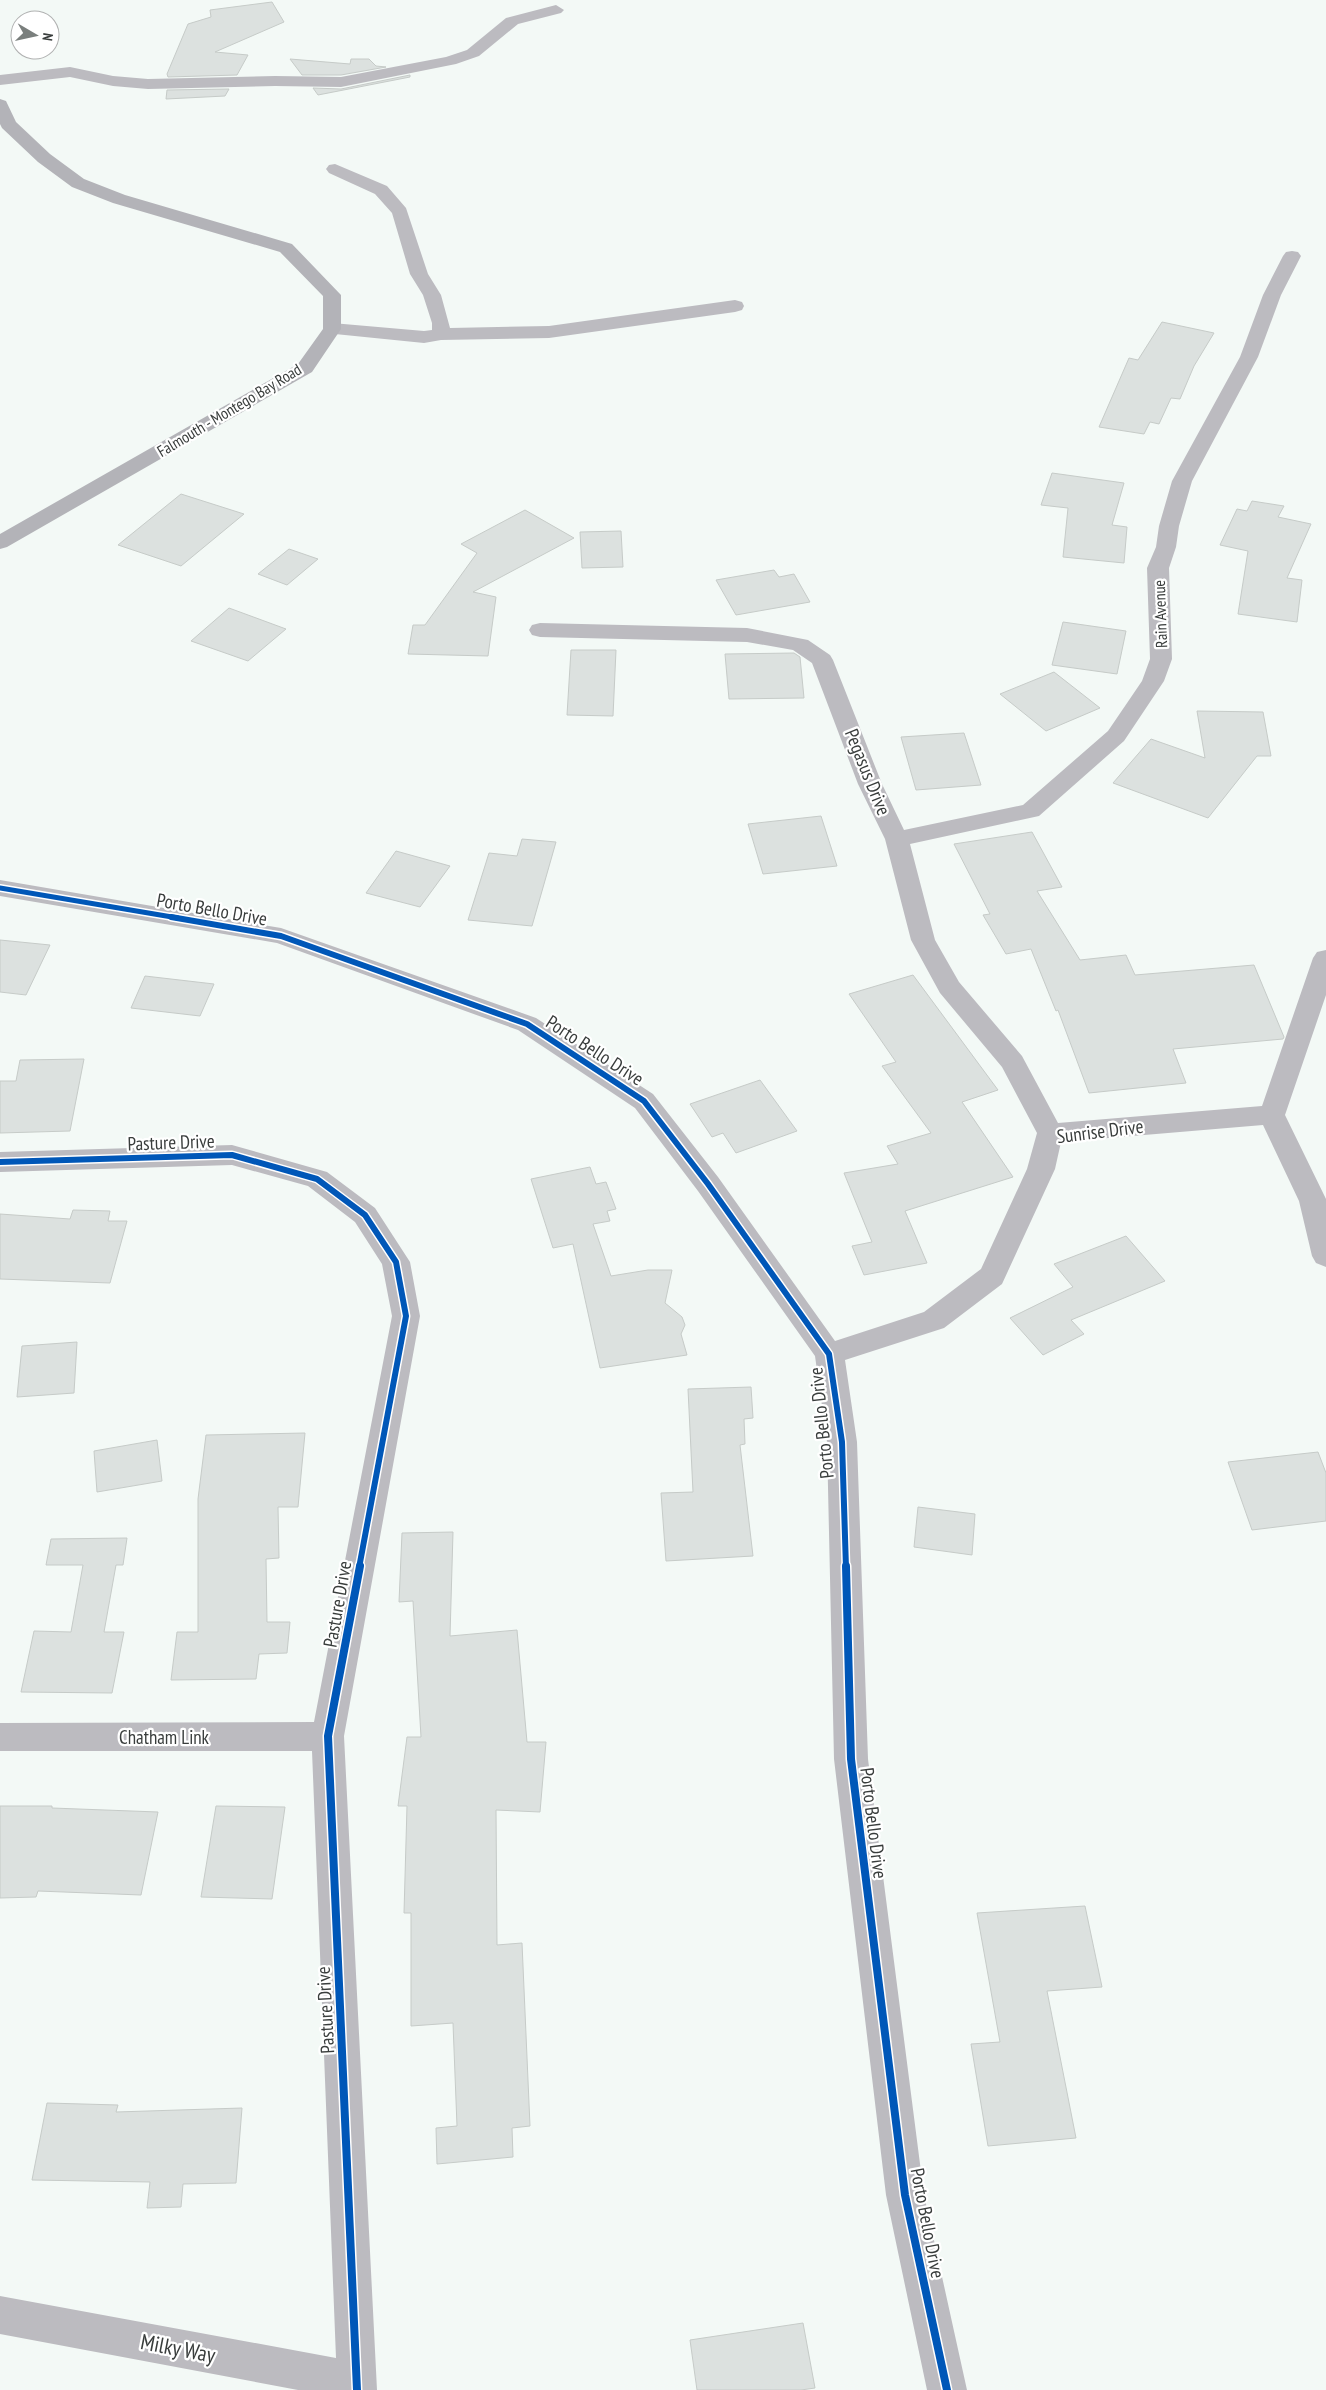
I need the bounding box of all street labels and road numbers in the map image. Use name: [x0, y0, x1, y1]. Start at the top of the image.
street label: Falmouth - Montego Bay Road: [153, 359, 305, 461]
street label: Rain Avenue: [1149, 580, 1171, 648]
street label: Pegasus Drive: [840, 725, 896, 819]
street label: Porto Bello Drive: [155, 887, 269, 931]
street label: Porto Bello Drive: [542, 1010, 648, 1091]
street label: Sunrise Drive: [1055, 1114, 1145, 1148]
street label: Pasture Drive: [127, 1128, 215, 1156]
street label: Porto Bello Drive: [803, 1366, 839, 1480]
street label: Pasture Drive: [318, 1559, 356, 1649]
street label: Chatham Link: [119, 1725, 210, 1749]
street label: Porto Bello Drive: [855, 1766, 893, 1880]
street label: Pasture Drive: [311, 1966, 339, 2054]
street label: Porto Bello Drive: [906, 2166, 950, 2280]
street label: Milky Way: [138, 2327, 218, 2369]

